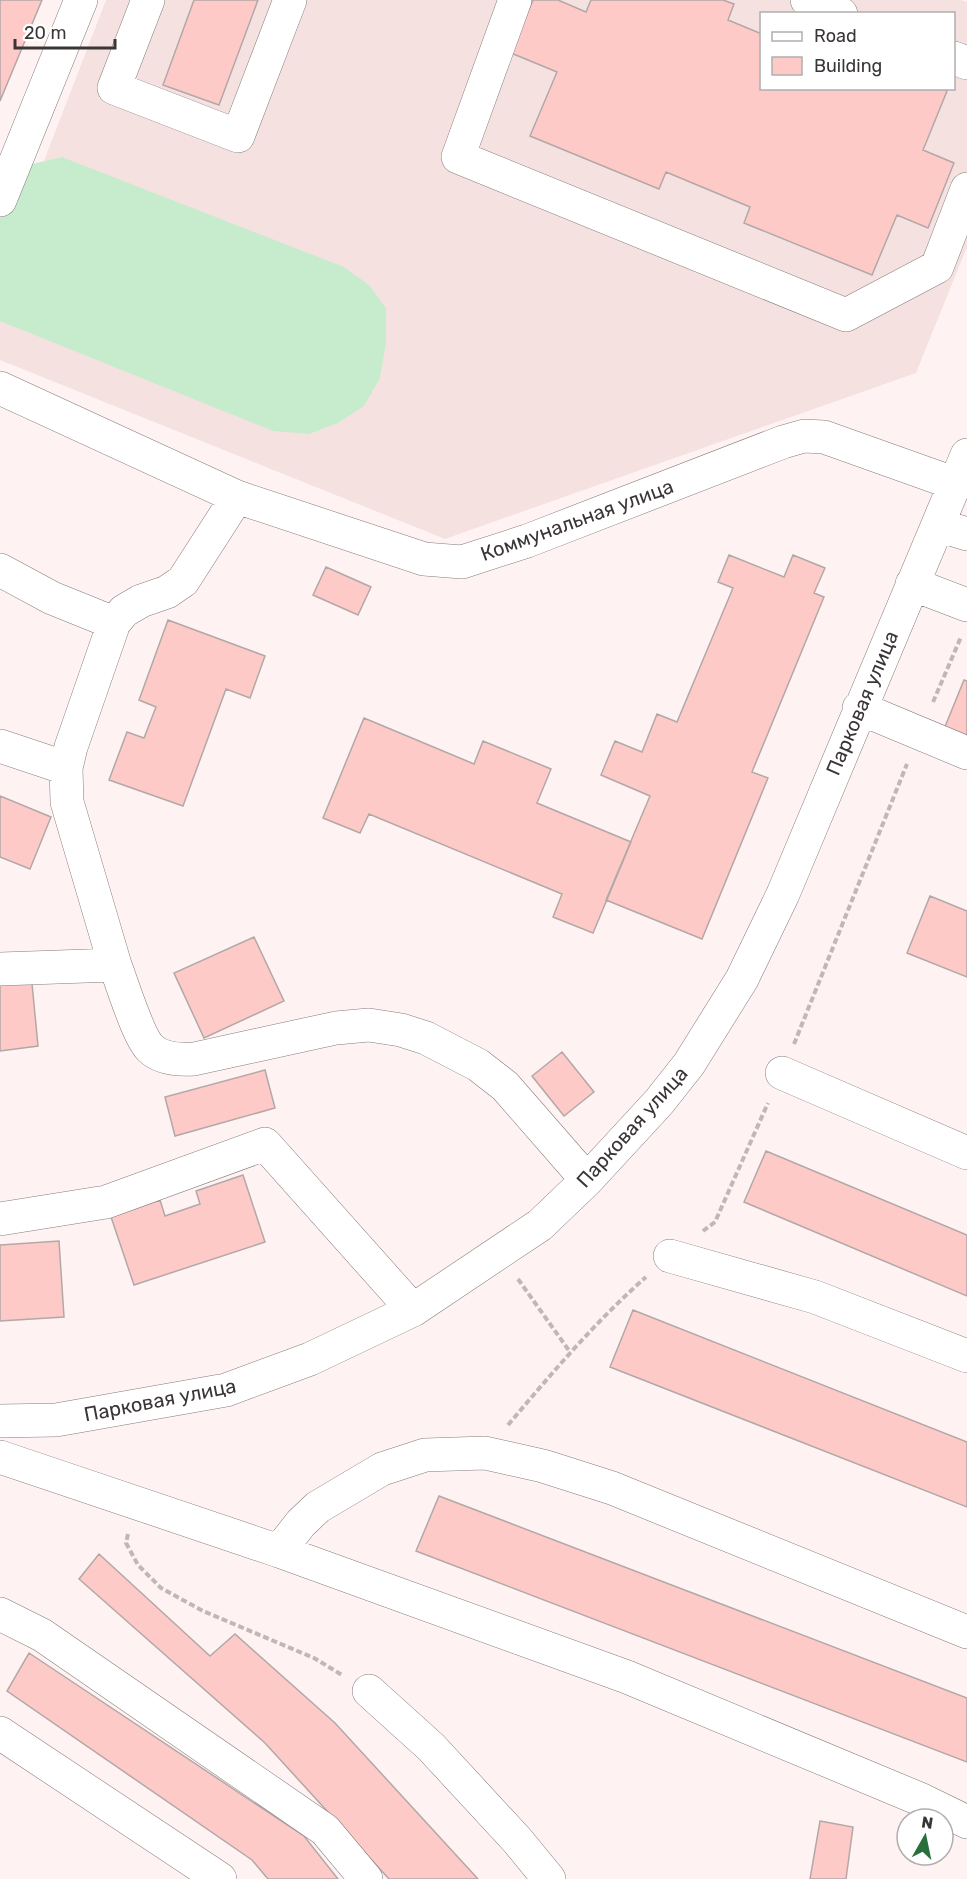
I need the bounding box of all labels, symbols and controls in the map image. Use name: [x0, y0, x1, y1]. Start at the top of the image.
scale bar: [15, 12, 116, 50]
legend: [760, 12, 955, 90]
text: 20 m: [24, 22, 66, 44]
text: Road: [814, 25, 857, 47]
text: Building: [814, 55, 882, 77]
street label: Коммунальная улица: [477, 474, 677, 566]
street label: Парковая улица: [821, 627, 903, 779]
street label: Парковая улица: [571, 1062, 693, 1192]
street label: Парковая улица: [82, 1373, 238, 1427]
north arrow: [895, 1807, 955, 1867]
text: N: [920, 1812, 934, 1833]

